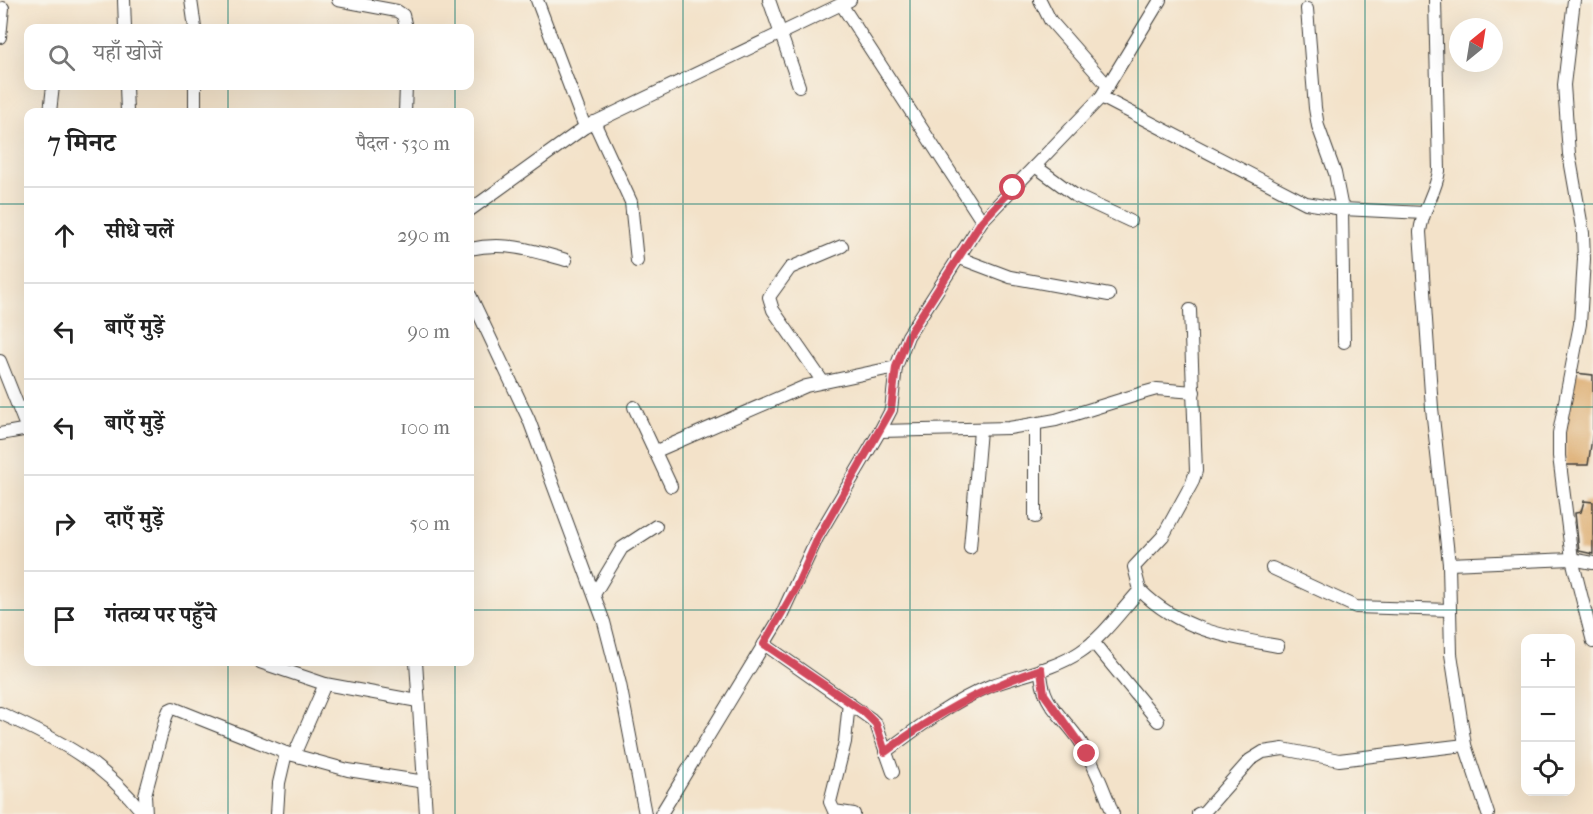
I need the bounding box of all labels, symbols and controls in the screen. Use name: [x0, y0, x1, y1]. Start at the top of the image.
north arrow: [1449, 18, 1503, 72]
search box: [24, 24, 474, 90]
text: यहाँ खोजें: [93, 40, 162, 66]
icon: search: [45, 41, 78, 74]
text: 7 मिनट: [48, 127, 115, 158]
text: पैदल · 530 m: [356, 132, 450, 155]
route start: [999, 174, 1025, 200]
text: सीधे चलें: [105, 218, 174, 244]
icon: ahead: [48, 219, 81, 252]
text: 290 m: [397, 224, 450, 247]
text: बाएँ मुड़ें: [105, 314, 164, 340]
icon: left: [48, 315, 81, 348]
text: 90 m: [408, 320, 450, 343]
text: बाएँ मुड़ें: [105, 410, 164, 436]
icon: left: [48, 411, 81, 444]
text: 100 m: [400, 416, 450, 439]
text: दाएँ मुड़ें: [105, 506, 164, 532]
icon: right: [48, 507, 81, 540]
text: 50 m: [409, 512, 450, 535]
text: गंतव्य पर पहुँचे: [105, 602, 216, 628]
icon: arrive: [48, 603, 81, 636]
map controls: [1521, 634, 1575, 796]
button: +: [1521, 634, 1575, 688]
button: −: [1521, 688, 1575, 742]
route end: [1073, 740, 1099, 766]
button: locate: [1521, 742, 1575, 796]

